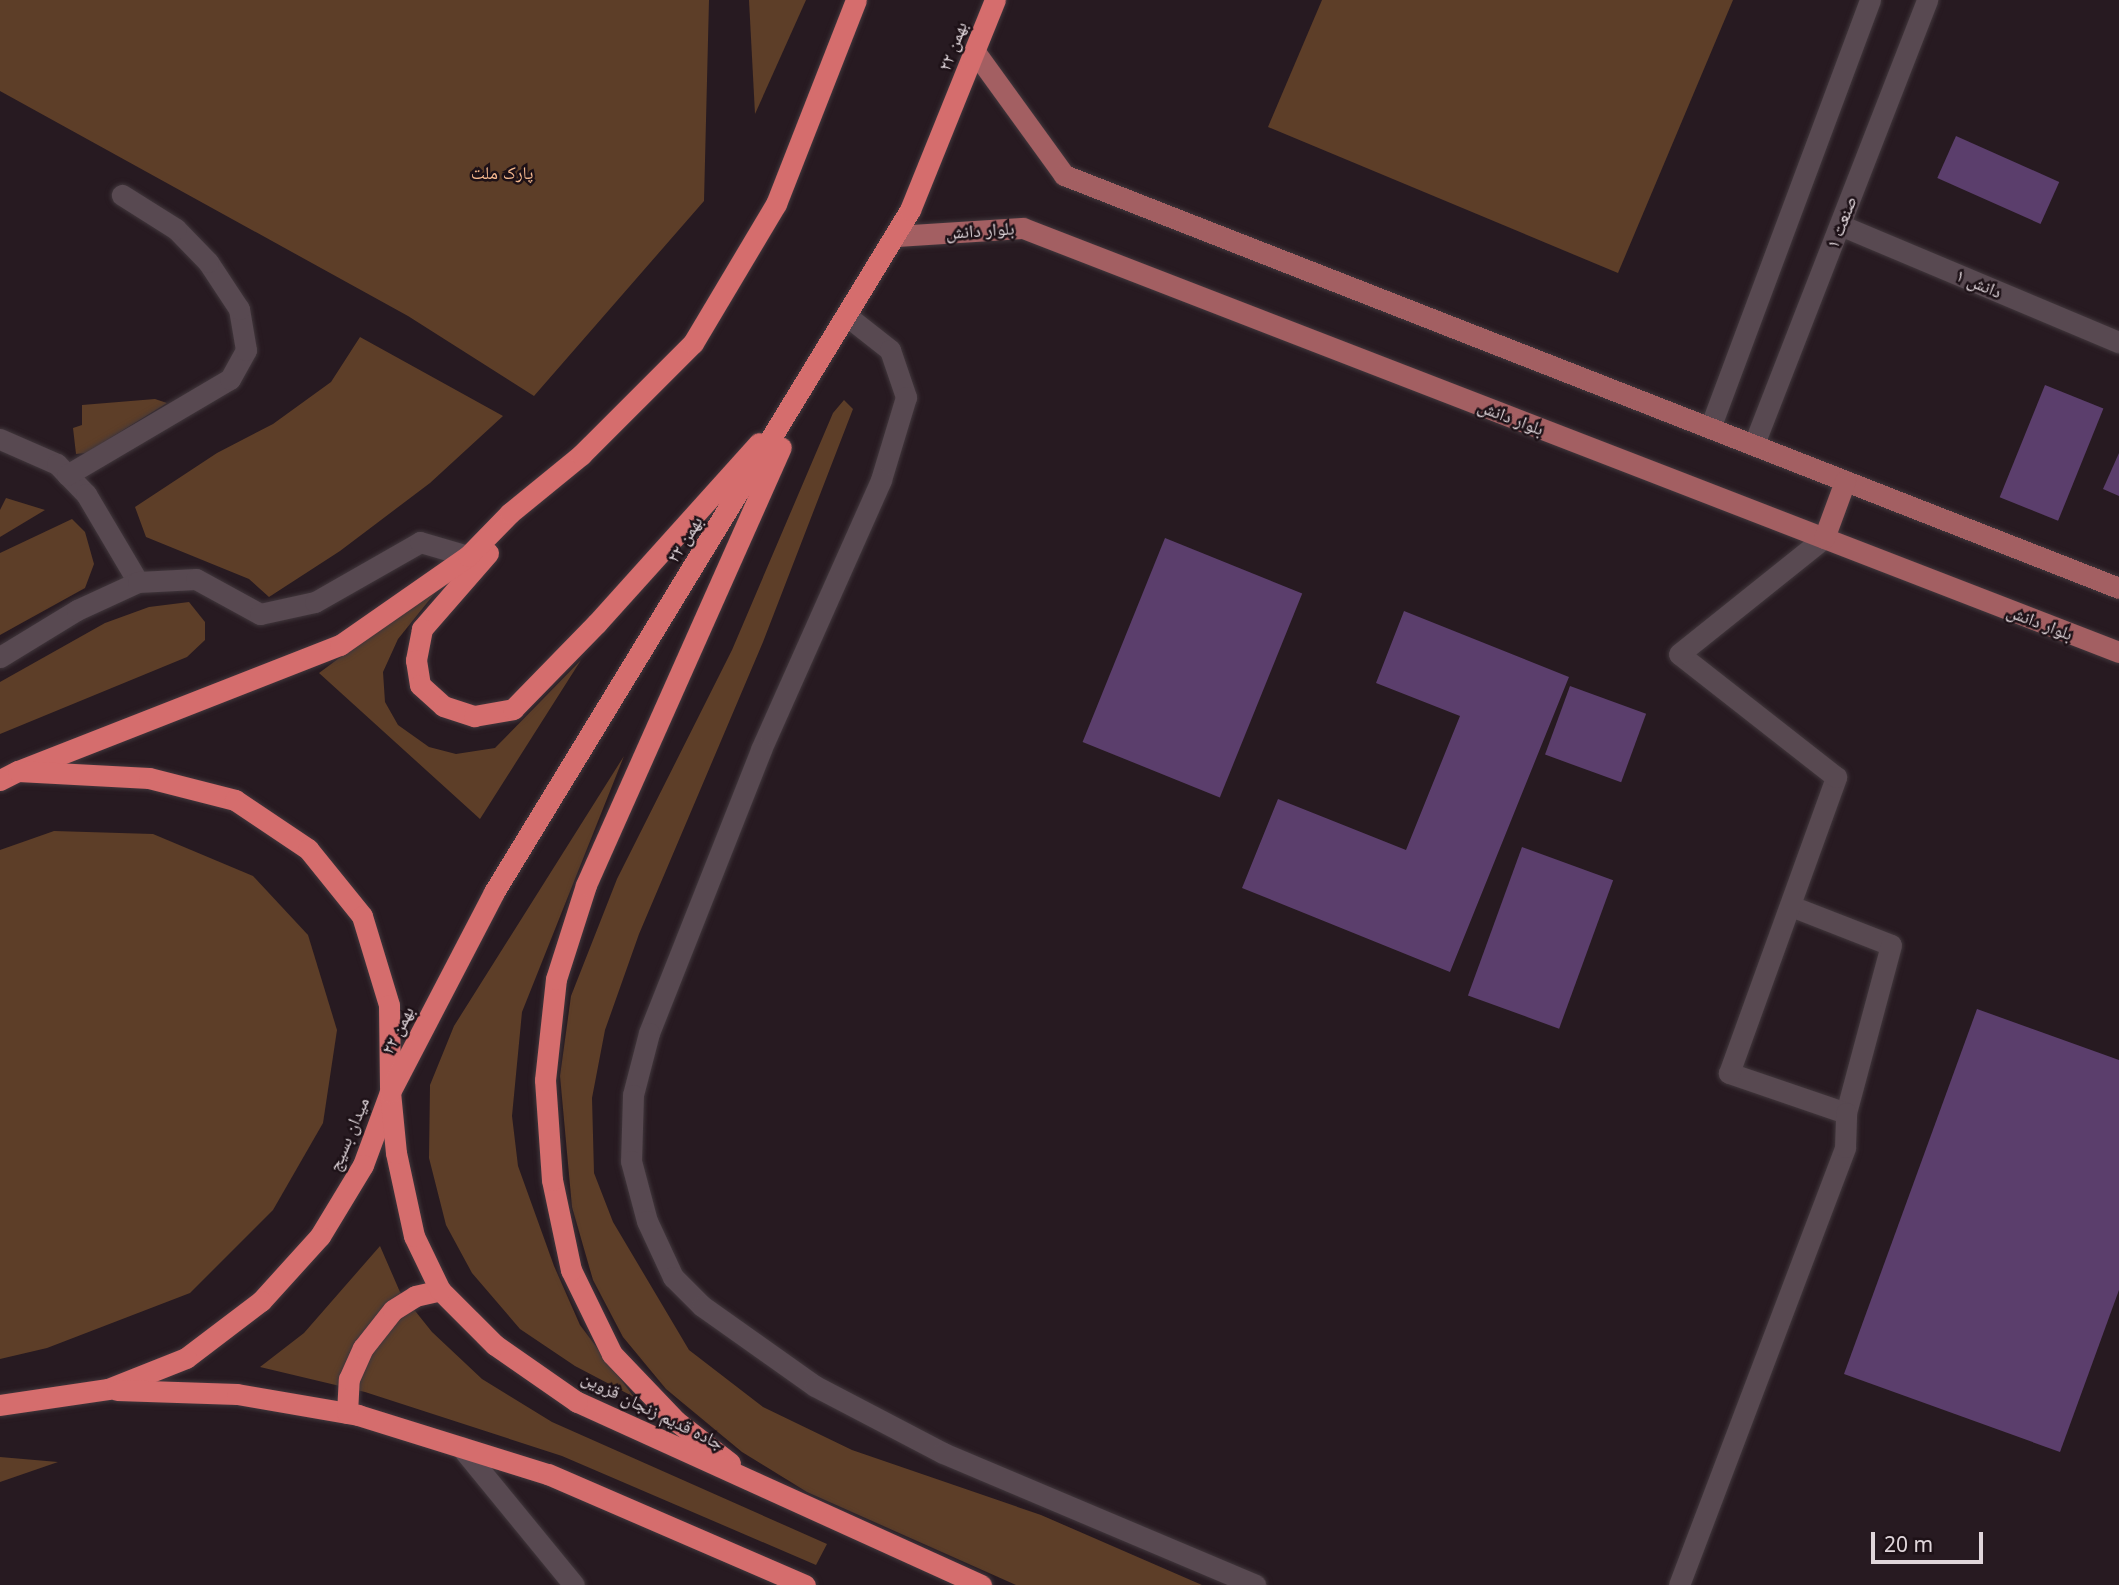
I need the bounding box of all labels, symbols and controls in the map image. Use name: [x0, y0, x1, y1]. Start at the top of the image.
street label: ۲۲ بهمن: [933, 19, 971, 73]
park label: پارک ملت: [471, 161, 533, 183]
street label: صنعت ۱: [1821, 193, 1861, 251]
street label: بلوار دانش: [945, 217, 1015, 243]
street label: دانش ۱: [1953, 264, 2005, 302]
street label: بلوار دانش: [1475, 395, 1547, 439]
street label: ۲۲ بهمن: [661, 512, 707, 566]
street label: بلوار دانش: [2004, 600, 2076, 644]
street label: ۲۲ بهمن: [376, 1003, 418, 1057]
street label: میدان بسیج: [323, 1094, 373, 1174]
street label: جاده قدیم زنجان قزوین: [578, 1366, 728, 1454]
scale bar: [1874, 1518, 1986, 1562]
text: 20 m: [1884, 1530, 1933, 1558]

